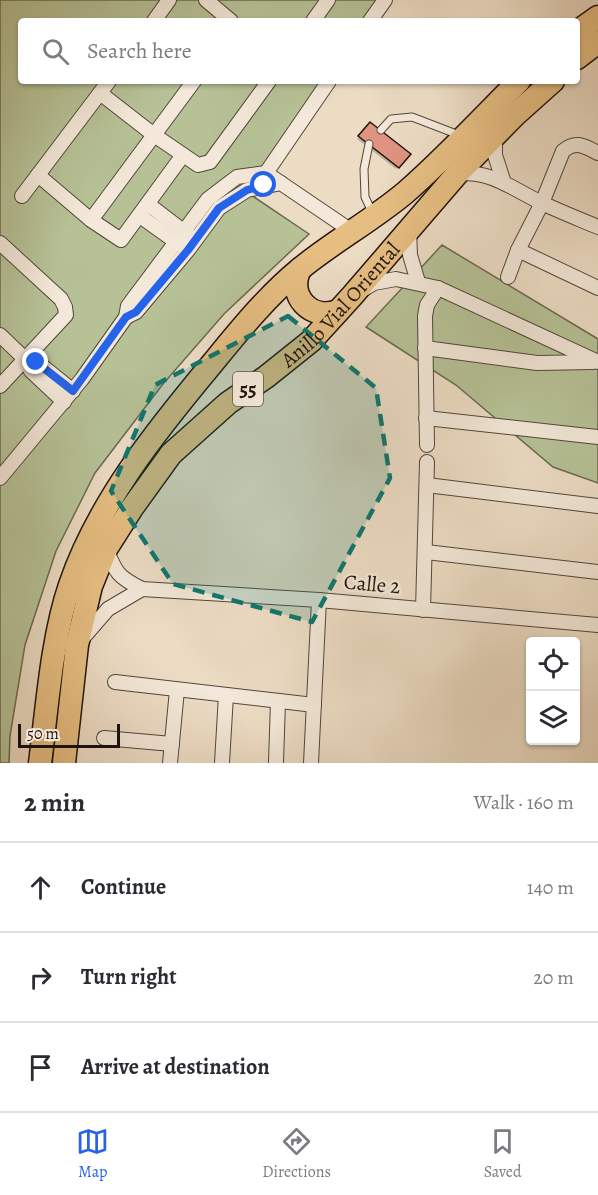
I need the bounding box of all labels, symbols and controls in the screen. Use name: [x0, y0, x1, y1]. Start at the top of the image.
search box: [18, 18, 580, 84]
icon: search: [39, 35, 72, 68]
text: Search here: [87, 36, 192, 66]
route start: [250, 171, 276, 197]
street label: Anillo Vial Oriental: [274, 236, 406, 374]
route end: [22, 348, 48, 374]
road number: 55: [233, 372, 263, 406]
street label: Calle 2: [343, 568, 401, 600]
map controls: [526, 637, 580, 745]
button: locate: [526, 637, 580, 691]
button: layers: [526, 691, 580, 745]
scale bar: [18, 721, 120, 748]
text: 50 m: [27, 723, 59, 745]
text: 2 min: [24, 785, 85, 820]
text: Walk · 160 m: [474, 789, 574, 816]
icon: ahead: [24, 871, 57, 904]
text: Continue: [81, 872, 166, 902]
text: 140 m: [527, 874, 574, 901]
icon: right: [24, 961, 57, 994]
text: Turn right: [81, 962, 177, 992]
text: 20 m: [533, 964, 574, 991]
icon: arrive: [24, 1051, 57, 1084]
text: Arrive at destination: [81, 1052, 270, 1082]
tab: Map: [76, 1125, 109, 1183]
tab: Directions: [262, 1125, 331, 1183]
tab: Saved: [484, 1125, 522, 1183]

